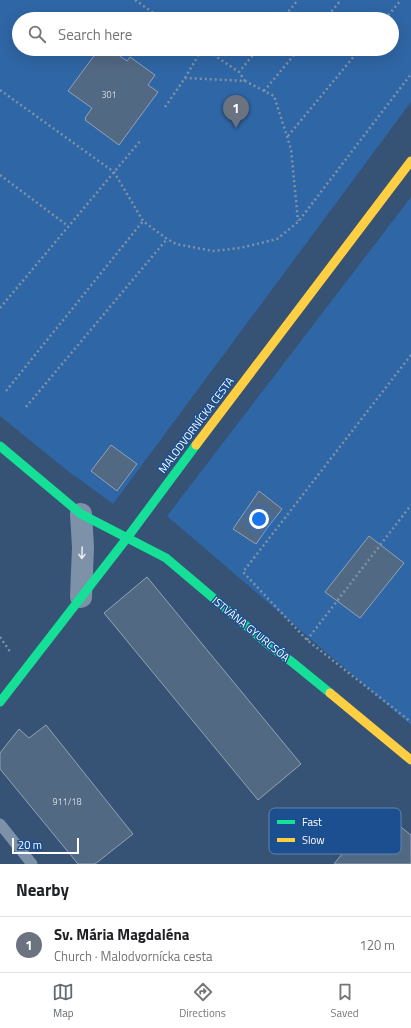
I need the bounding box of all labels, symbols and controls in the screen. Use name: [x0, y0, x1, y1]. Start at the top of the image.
search box: [12, 12, 399, 56]
icon: search: [26, 23, 48, 45]
text: Search here: [58, 23, 132, 46]
house number: 301: [101, 88, 117, 101]
pin: 1: [223, 95, 249, 128]
street label: MALODVORNÍCKA CESTA: [155, 373, 238, 476]
your location: [249, 509, 269, 529]
one-way arrow: [78, 546, 86, 559]
street label: ISTVÁNA GYURCSÓA: [209, 593, 293, 666]
house number: 911/18: [53, 795, 81, 808]
legend: [269, 808, 401, 854]
text: Fast: [302, 814, 322, 830]
text: Slow: [302, 832, 325, 848]
scale bar: [12, 836, 79, 855]
text: 20 m: [18, 837, 42, 853]
text: Nearby: [16, 877, 69, 903]
text: Sv. Mária Magdaléna: [54, 923, 189, 946]
text: 1: [25, 935, 33, 955]
text: 120 m: [359, 935, 395, 955]
text: Church · Malodvornícka cesta: [54, 946, 213, 966]
tab: Map: [52, 981, 74, 1021]
tab: Directions: [179, 981, 226, 1021]
tab: Saved: [331, 981, 359, 1021]

